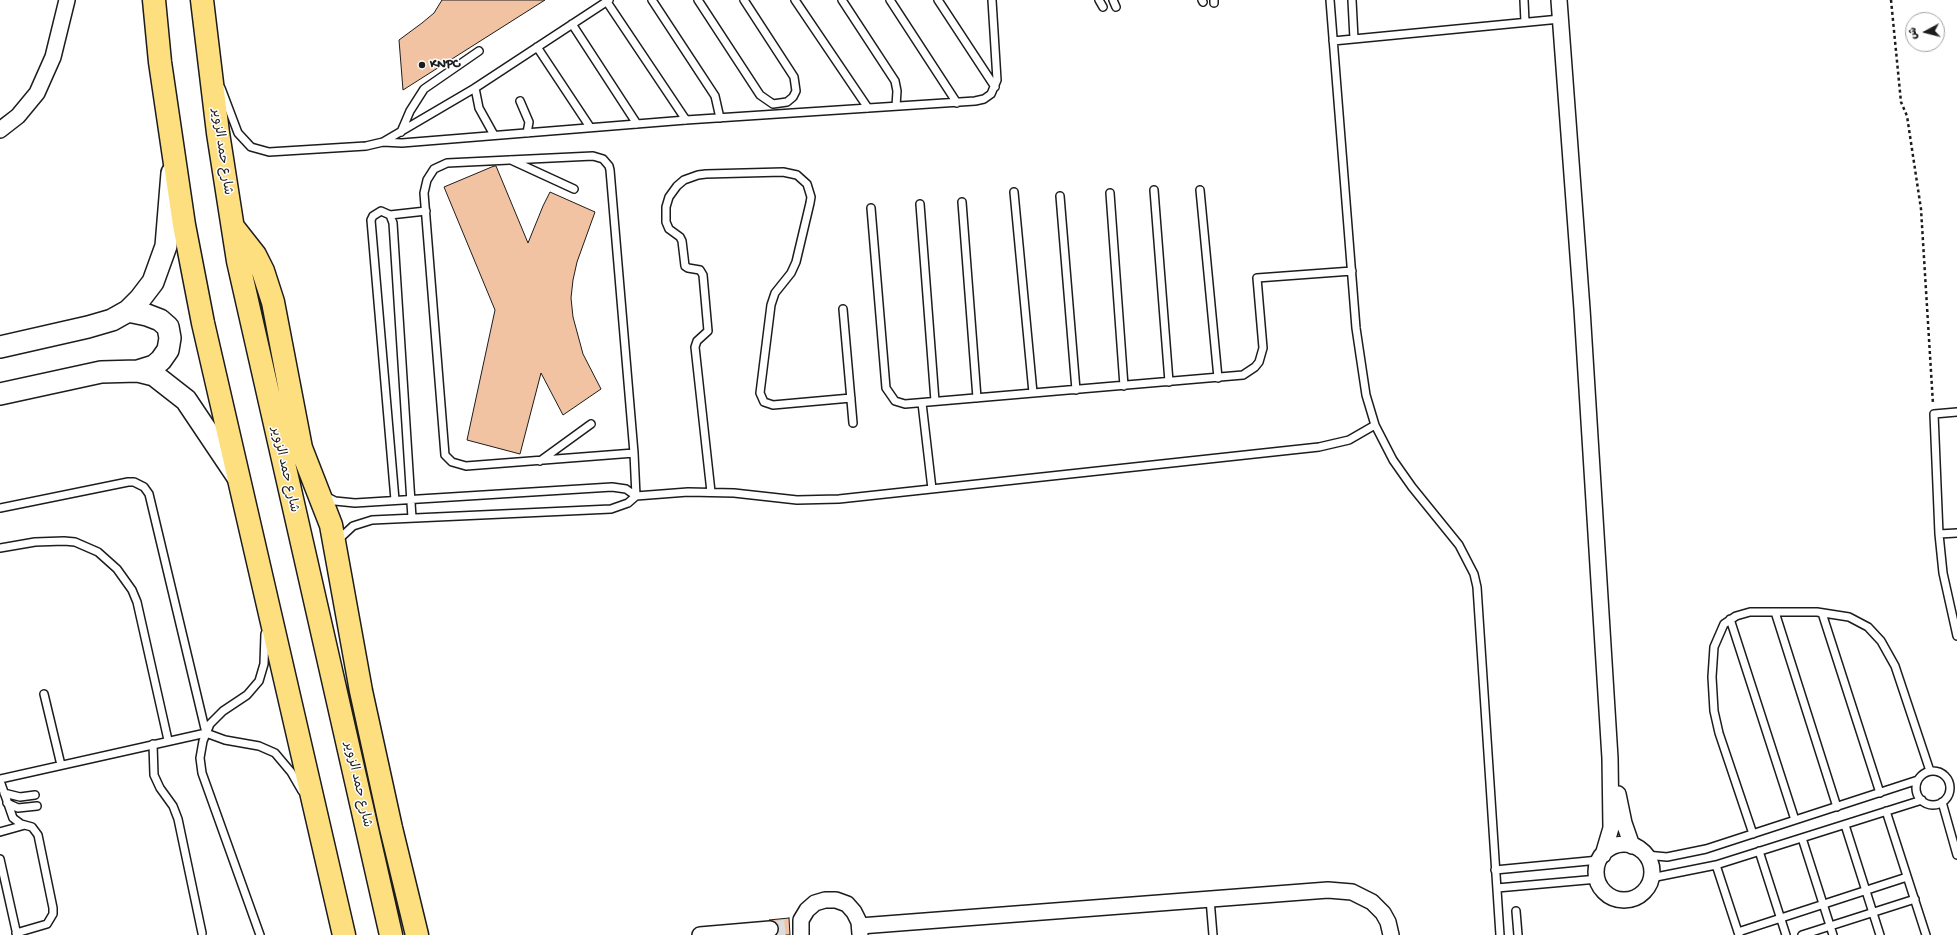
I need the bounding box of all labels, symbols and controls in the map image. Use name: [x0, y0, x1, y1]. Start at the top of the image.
north arrow: [1905, 12, 1945, 52]
text: ش: [1907, 27, 1921, 40]
place label: KNPC: [430, 57, 460, 73]
marker: KNPC: [417, 60, 427, 70]
street label: شارع حمد الزوير: [207, 108, 235, 196]
street label: شارع حمد الزوير: [267, 426, 301, 514]
street label: شارع حمد الزوير: [340, 741, 374, 829]

